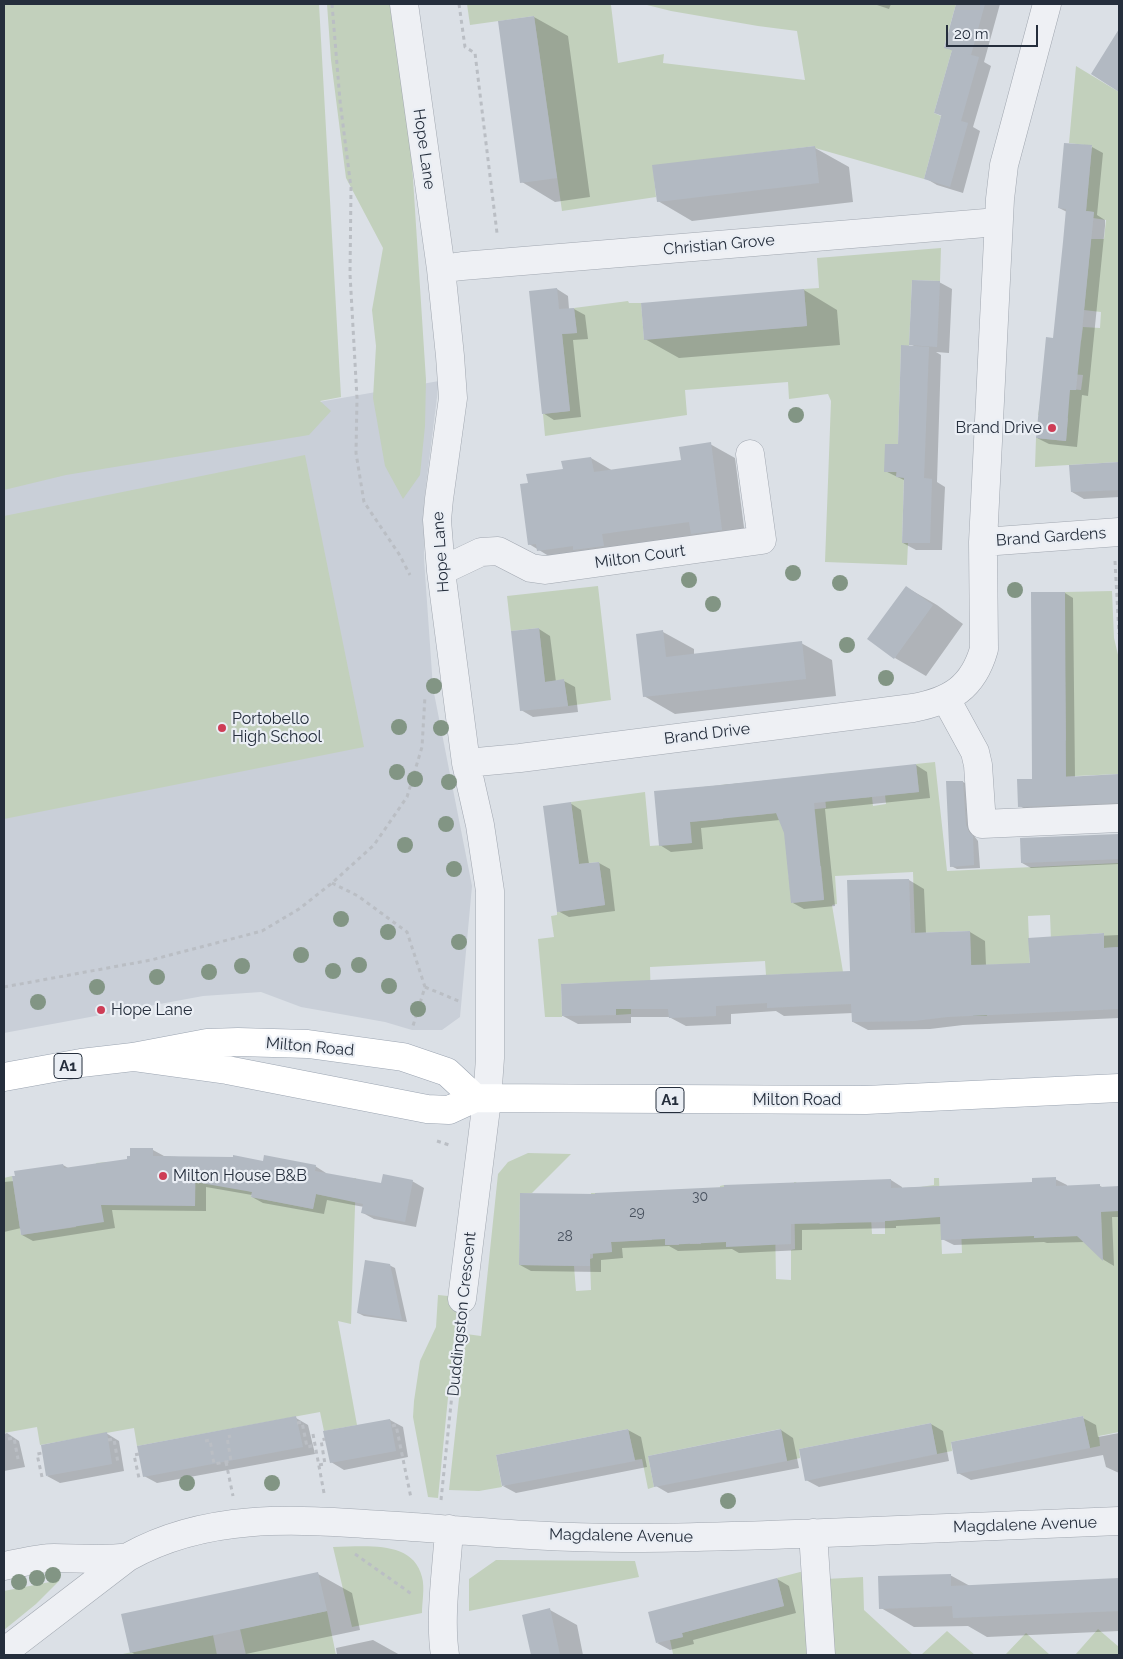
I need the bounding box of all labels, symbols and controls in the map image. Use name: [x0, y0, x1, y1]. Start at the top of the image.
scale bar: [948, 15, 1040, 47]
text: 20 m: [954, 25, 989, 43]
street label: Hope Lane: [409, 107, 439, 191]
street label: Christian Grove: [662, 231, 776, 259]
place label: Brand Drive: [956, 418, 1042, 438]
marker: Brand Drive: [1046, 422, 1058, 434]
street label: Hope Lane: [429, 511, 453, 593]
street label: Brand Gardens: [995, 524, 1107, 550]
street label: Milton Court: [594, 541, 686, 573]
place label: Portobello High School: [232, 709, 322, 747]
street label: Brand Drive: [663, 719, 751, 749]
marker: Portobello High School: [216, 722, 228, 734]
place label: Hope Lane: [111, 1000, 192, 1020]
marker: Hope Lane: [95, 1004, 107, 1016]
street label: Milton Road: [265, 1034, 355, 1060]
road number: A1: [54, 1054, 82, 1078]
road number: A1: [656, 1088, 684, 1112]
street label: Milton Road: [753, 1090, 841, 1110]
place label: Milton House B&B: [173, 1166, 307, 1186]
marker: Milton House B&B: [157, 1170, 169, 1182]
house number: 30: [692, 1189, 708, 1205]
house number: 29: [629, 1205, 645, 1221]
house number: 28: [557, 1229, 573, 1245]
street label: Duddingston Crescent: [444, 1231, 480, 1397]
street label: Magdalene Avenue: [953, 1513, 1097, 1537]
street label: Magdalene Avenue: [549, 1525, 693, 1547]

